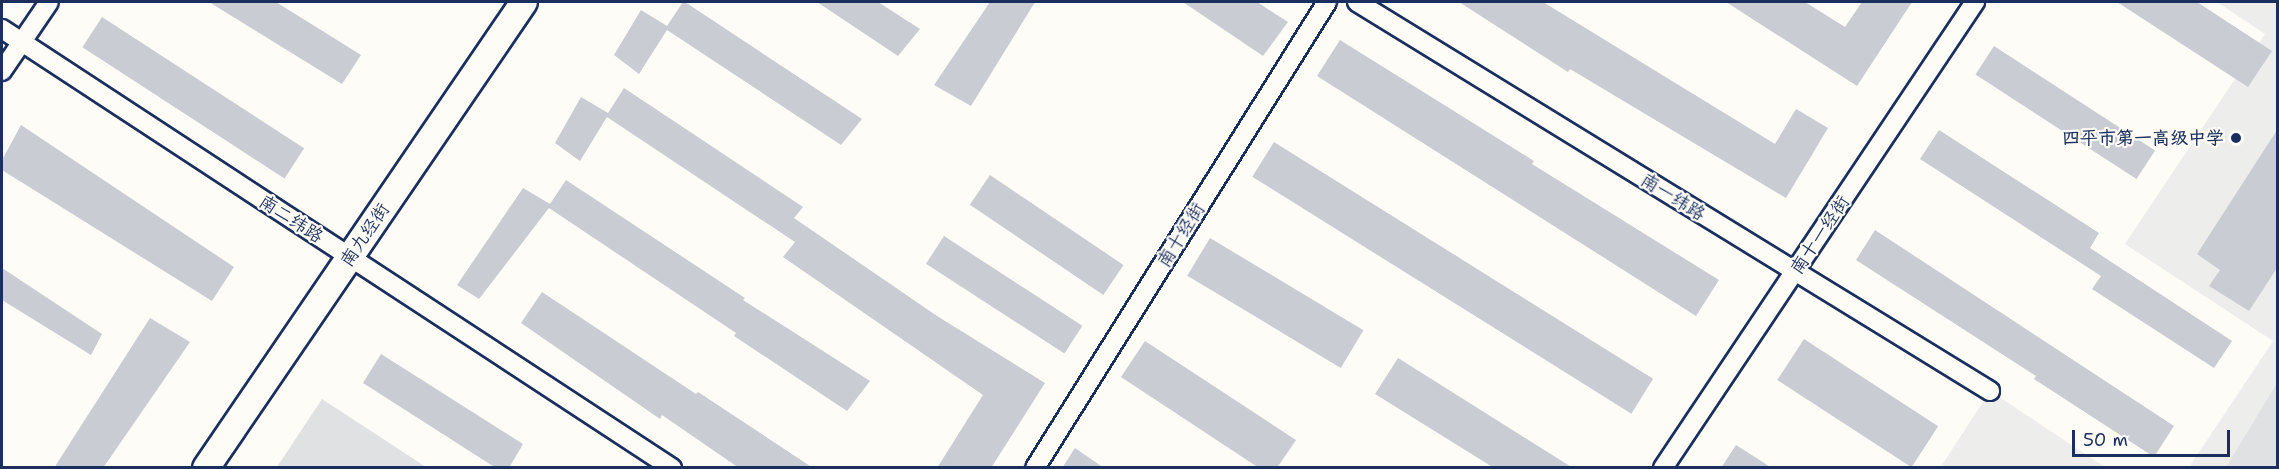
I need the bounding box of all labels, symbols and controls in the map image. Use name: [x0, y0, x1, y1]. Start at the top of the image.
place label: 四平市第一高级中学: [2062, 127, 2224, 149]
marker: 四平市第一高级中学: [2229, 131, 2243, 145]
street label: 南一纬路: [1637, 169, 1709, 225]
street label: 南二纬路: [255, 190, 327, 248]
street label: 南十一经街: [1786, 192, 1854, 278]
street label: 南九经街: [336, 199, 394, 271]
street label: 南十经街: [1153, 199, 1209, 271]
scale bar: [2075, 418, 2232, 456]
text: 50 m: [2083, 428, 2128, 452]

